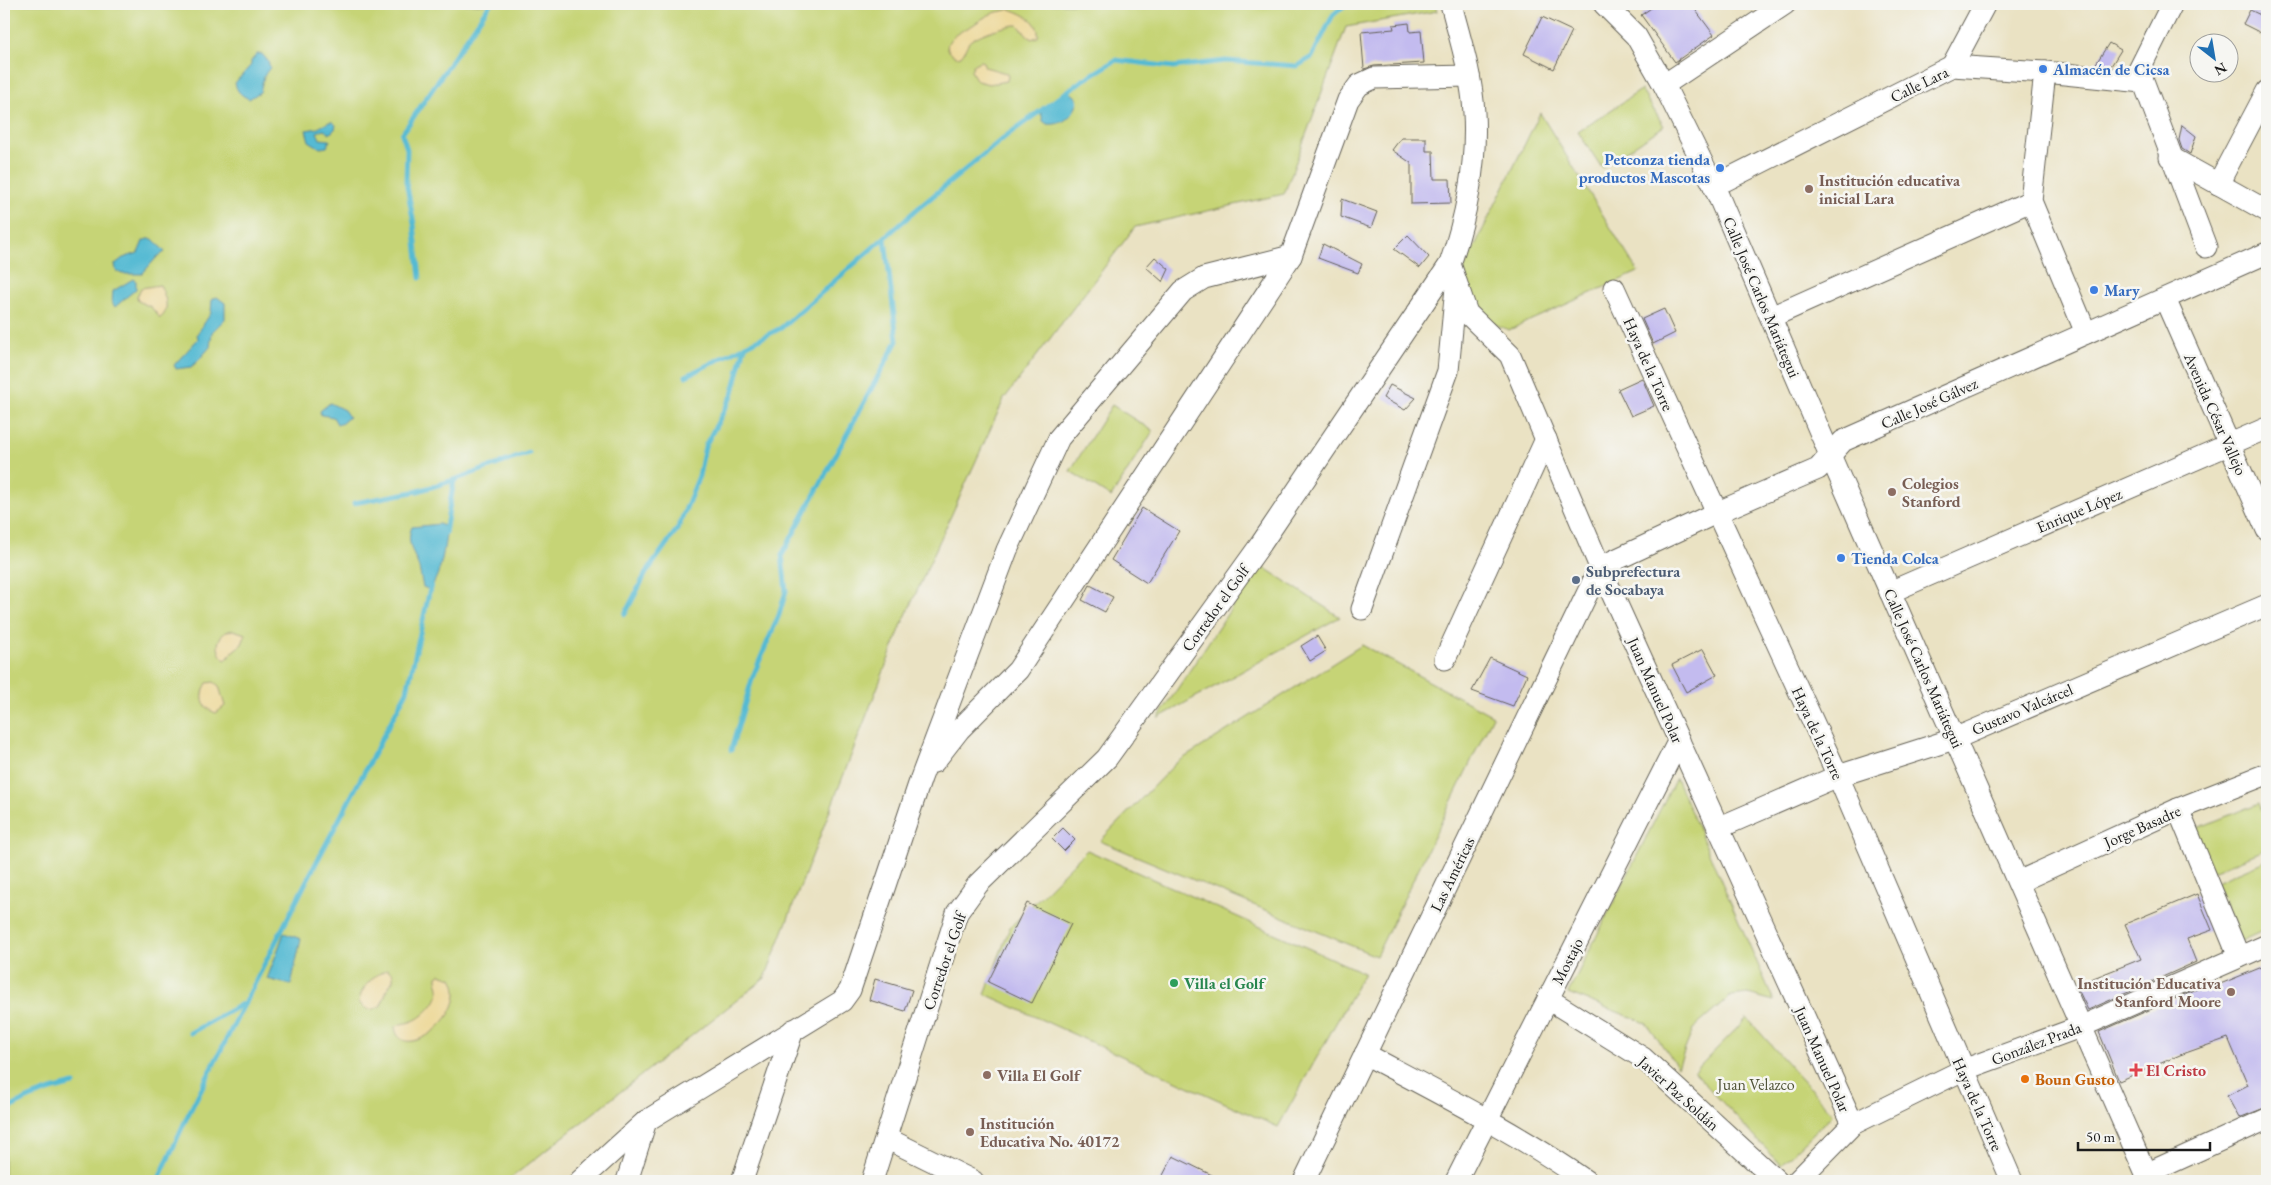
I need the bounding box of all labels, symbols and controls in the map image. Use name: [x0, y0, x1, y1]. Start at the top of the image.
north arrow: [2188, 32, 2238, 82]
place label: Almacén de Cicsa: [2052, 59, 2170, 80]
text: N: [2211, 59, 2230, 80]
street label: Calle Lara: [1887, 61, 1952, 108]
marker: Almacén de Cicsa: [2037, 63, 2049, 75]
place label: Petconza tienda productos Mascotas: [1579, 149, 1711, 188]
marker: Petconza tienda productos Mascotas: [1714, 162, 1726, 174]
place label: Institución educativa inicial Lara: [1819, 170, 1961, 209]
marker: Institución educativa inicial Lara: [1803, 183, 1815, 195]
street label: Calle José Carlos Mariátegui: [1718, 214, 1805, 381]
place label: Mary: [2104, 280, 2140, 301]
marker: Mary: [2088, 284, 2100, 296]
street label: Haya de la Torre: [1619, 314, 1679, 414]
street label: Avenida César Vallejo: [2179, 349, 2252, 479]
street label: Calle José Gálvez: [1878, 373, 1981, 434]
place label: Colegios Stanford: [1902, 473, 1961, 512]
street label: Enrique López: [2033, 483, 2125, 538]
marker: Colegios Stanford: [1886, 486, 1898, 498]
place label: Tienda Colca: [1851, 548, 1940, 569]
marker: Tienda Colca: [1835, 552, 1847, 564]
street label: Corredor el Golf: [1177, 559, 1255, 656]
place label: Subprefectura de Socabaya: [1586, 561, 1681, 600]
marker: Subprefectura de Socabaya: [1570, 574, 1582, 586]
street label: Calle José Carlos Mariátegui: [1879, 585, 1968, 751]
street label: Juan Manuel Polar: [1622, 632, 1689, 747]
street label: Gustavo Valcárcel: [1969, 679, 2076, 740]
street label: Haya de la Torre: [1787, 683, 1848, 783]
street label: Jorge Basadre: [2099, 800, 2184, 854]
street label: Las Américas: [1425, 833, 1480, 915]
street label: Corredor el Golf: [918, 908, 972, 1013]
street label: Mostajo: [1547, 934, 1588, 988]
place label: Villa el Golf: [1184, 973, 1266, 994]
place label: Institución Educativa Stanford Moore: [2078, 973, 2222, 1012]
marker: Villa el Golf: [1168, 977, 1180, 989]
marker: Institución Educativa Stanford Moore: [2225, 986, 2237, 998]
street label: Juan Manuel Polar: [1789, 1001, 1856, 1116]
street label: González Prada: [1988, 1016, 2085, 1070]
street label: Javier Paz Soldán: [1632, 1050, 1724, 1136]
street label: Haya de la Torre: [1948, 1054, 2008, 1154]
place label: El Cristo: [2146, 1060, 2206, 1081]
marker: El Cristo: [2130, 1064, 2142, 1076]
place label: Villa El Golf: [997, 1065, 1082, 1086]
marker: Villa El Golf: [981, 1069, 993, 1081]
place label: Boun Gusto: [2035, 1069, 2115, 1090]
marker: Boun Gusto: [2019, 1073, 2031, 1085]
park label: Juan Velazco: [1715, 1074, 1795, 1095]
place label: Institución Educativa No. 40172: [980, 1113, 1120, 1152]
scale bar: [2078, 1120, 2211, 1152]
marker: Institución Educativa No. 40172: [964, 1126, 976, 1138]
text: 50 m: [2086, 1127, 2115, 1146]

